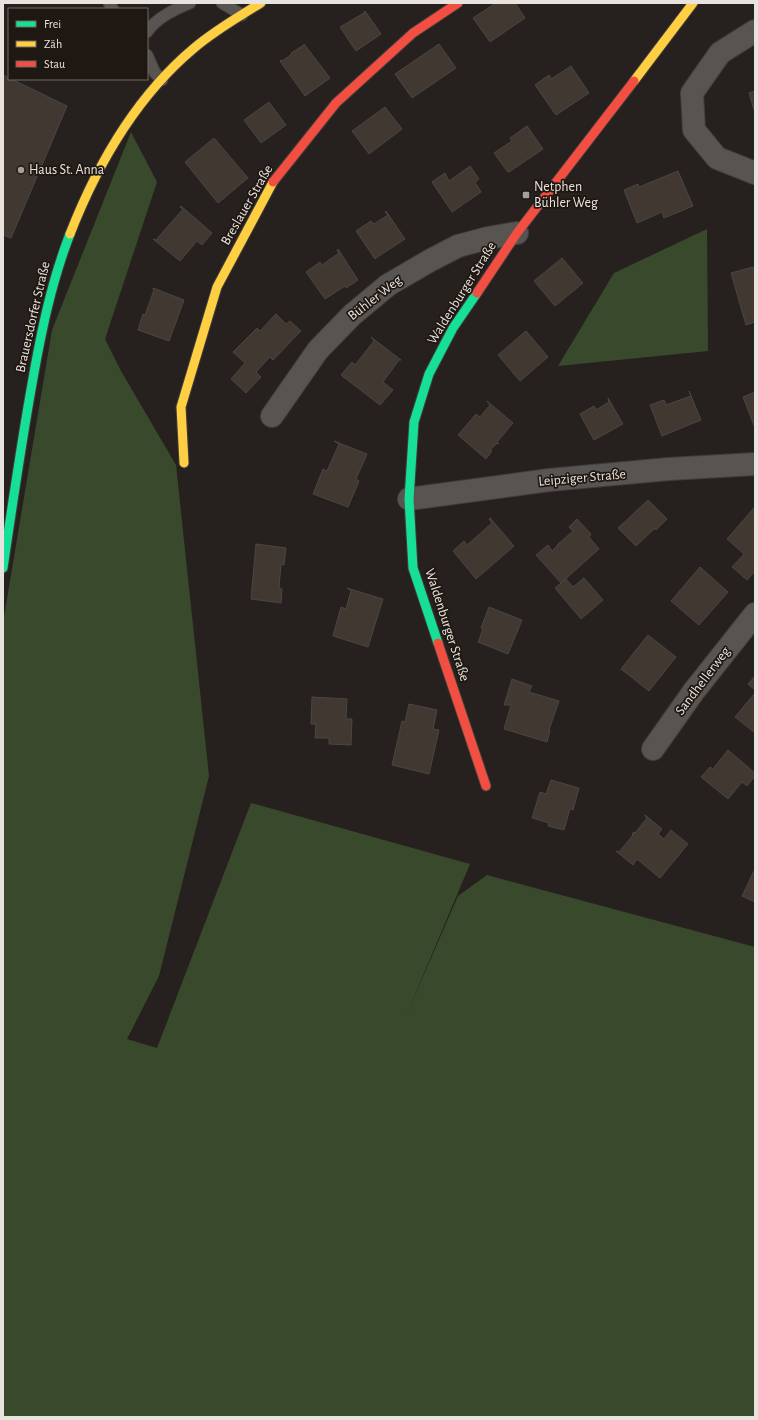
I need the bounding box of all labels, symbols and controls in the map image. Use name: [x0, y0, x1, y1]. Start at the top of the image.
legend: [8, 8, 148, 80]
text: Frei: [44, 18, 61, 30]
text: Zäh: [44, 38, 62, 50]
text: Stau: [44, 58, 65, 70]
place label: Haus St. Anna: [29, 163, 105, 177]
street label: Breslauer Straße: [218, 163, 276, 247]
marker: Haus St. Anna: [16, 165, 26, 175]
place label: Netphen Bühler Weg: [534, 180, 598, 210]
marker: Netphen Bühler Weg: [521, 190, 531, 200]
street label: Waldenburger Straße: [425, 239, 499, 347]
street label: Brauersdorfer Straße: [13, 260, 53, 374]
street label: Bühler Weg: [346, 273, 405, 323]
street label: Leipziger Straße: [538, 467, 626, 489]
street label: Waldenburger Straße: [422, 567, 472, 683]
street label: Sandhellerweg: [673, 644, 733, 718]

